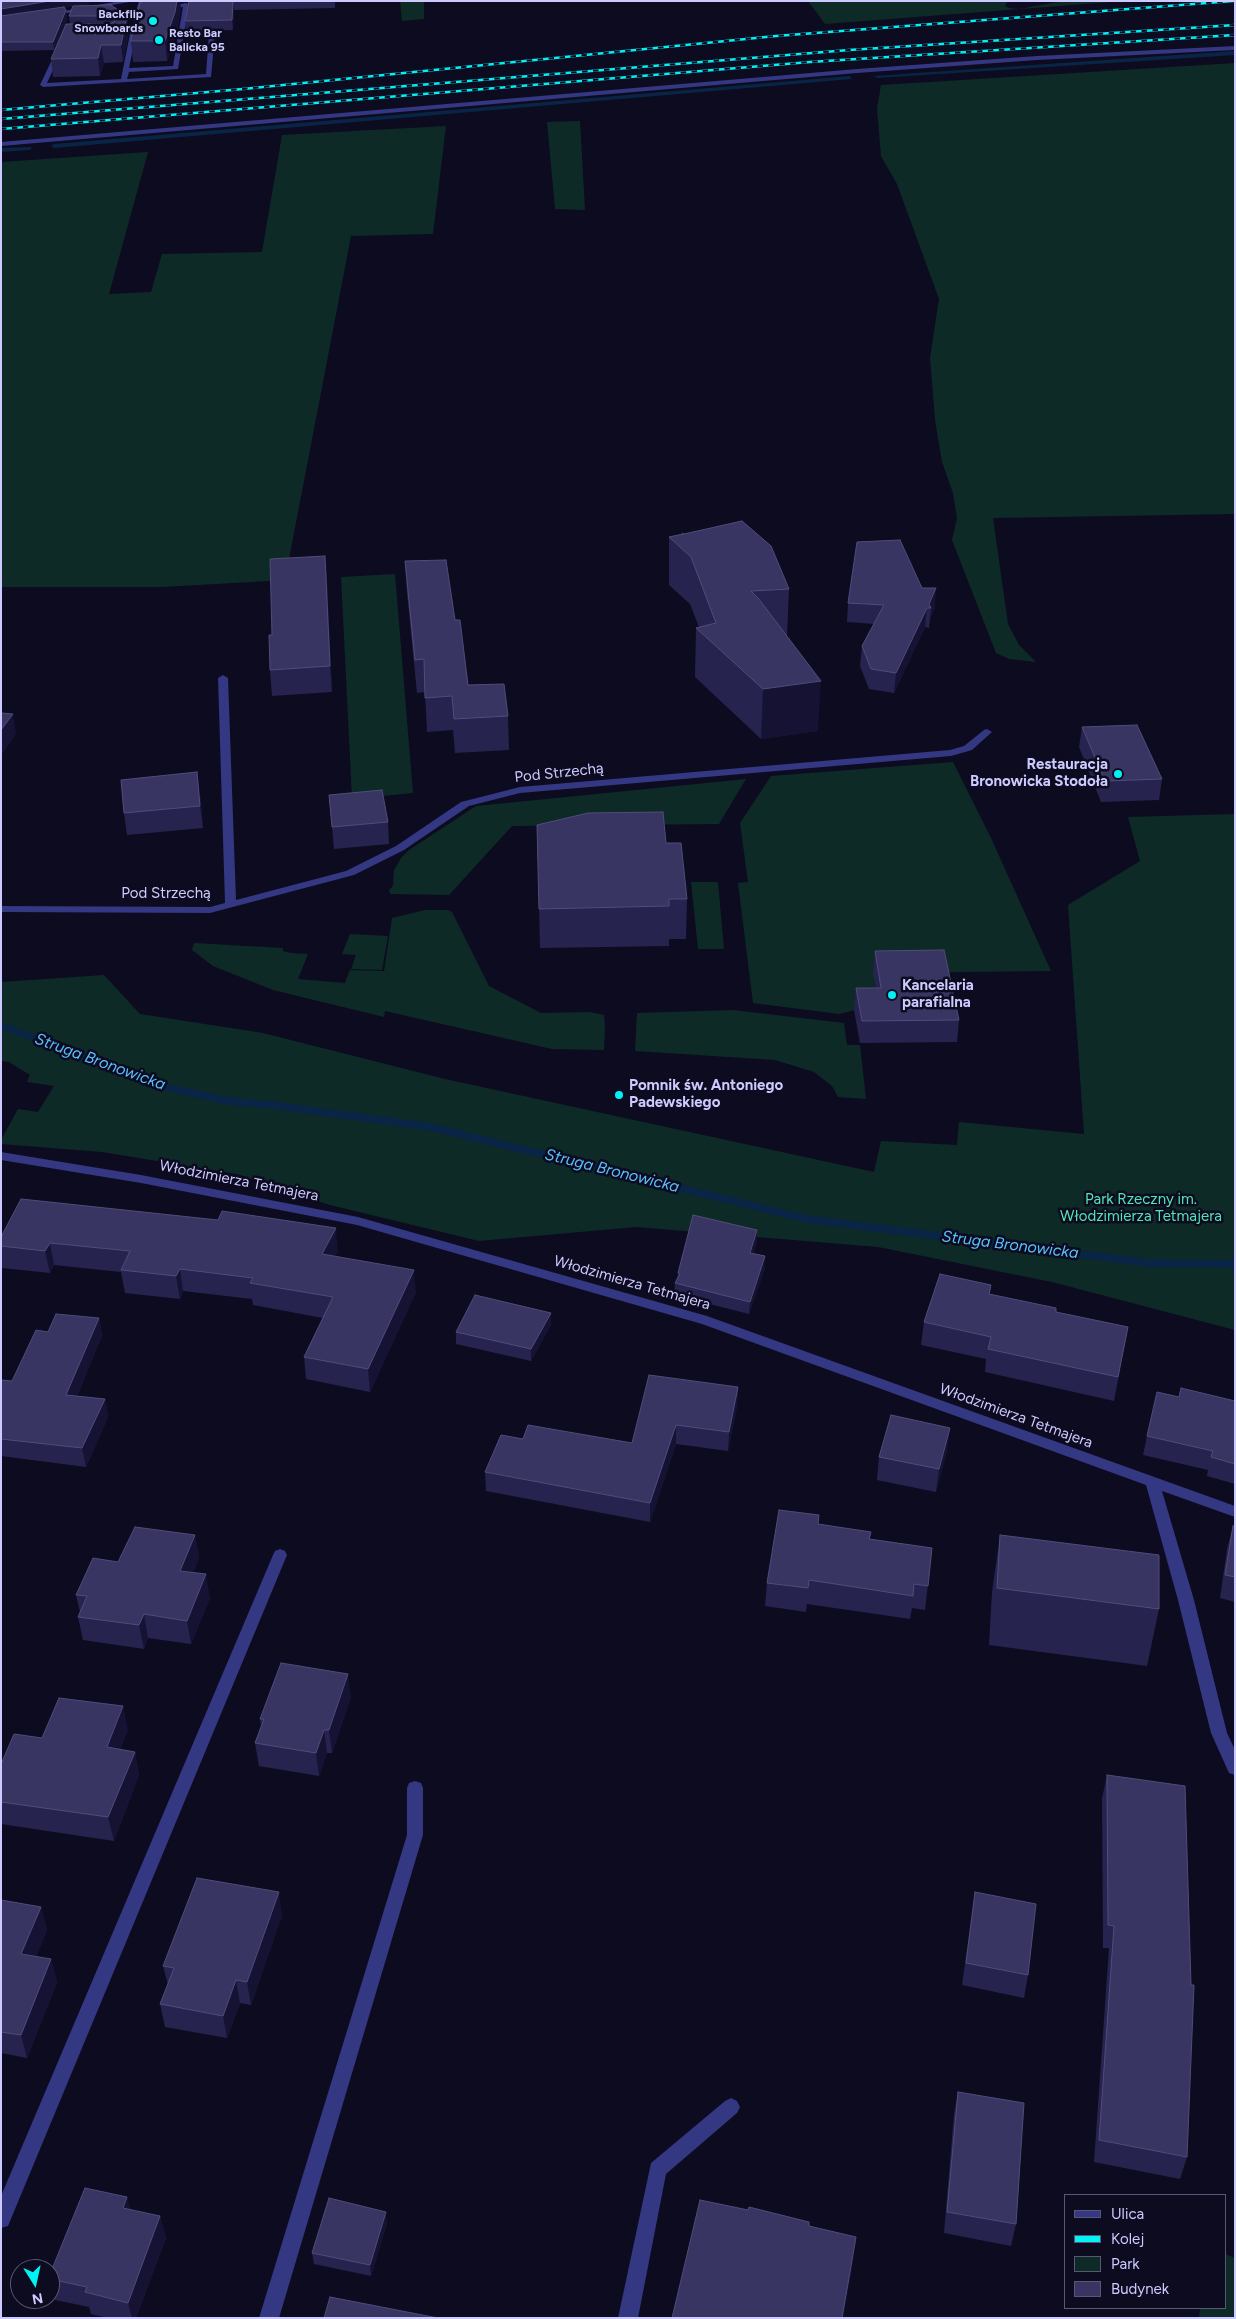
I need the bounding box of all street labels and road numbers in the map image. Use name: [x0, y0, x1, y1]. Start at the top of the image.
street label: Pod Strzechą: [514, 759, 604, 787]
street label: Pod Strzechą: [121, 885, 211, 903]
street label: Włodzimierza Tetmajera: [158, 1157, 320, 1205]
street label: Włodzimierza Tetmajera: [552, 1252, 712, 1314]
street label: Włodzimierza Tetmajera: [937, 1380, 1095, 1452]

